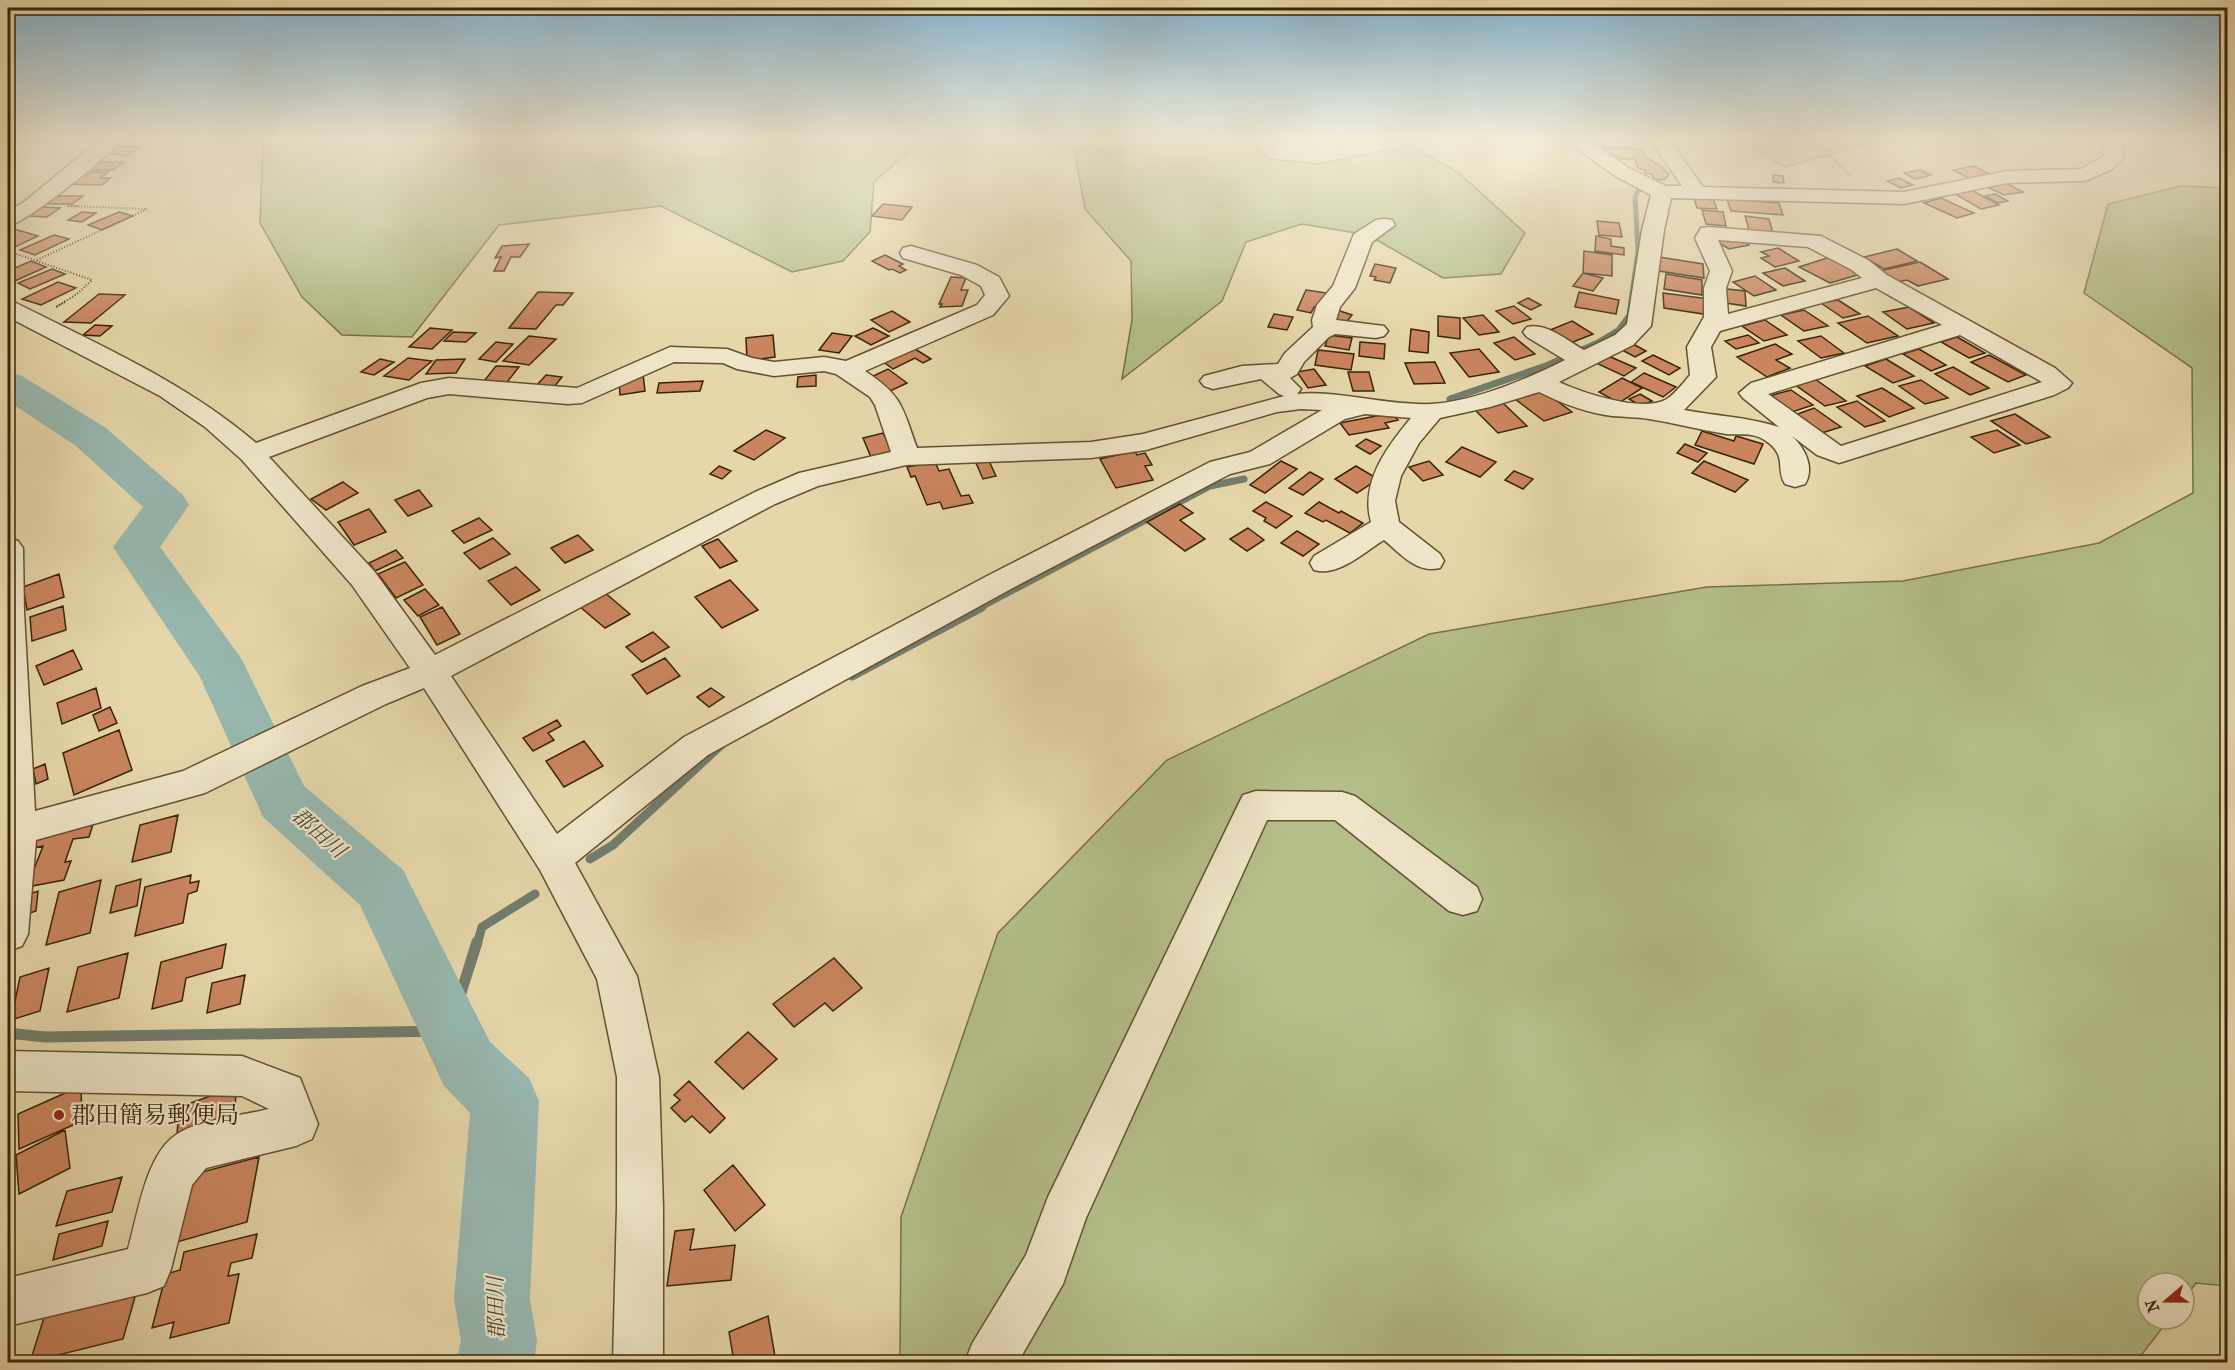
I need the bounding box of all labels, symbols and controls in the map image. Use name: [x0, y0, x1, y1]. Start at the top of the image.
water label: 郡田川: [287, 803, 352, 864]
place label: 郡田簡易郵便局: [71, 1101, 239, 1129]
marker: 郡田簡易郵便局: [52, 1108, 66, 1122]
north arrow: [2136, 1271, 2196, 1331]
water label: 郡田川: [483, 1274, 509, 1340]
text: N: [2141, 1296, 2163, 1315]

